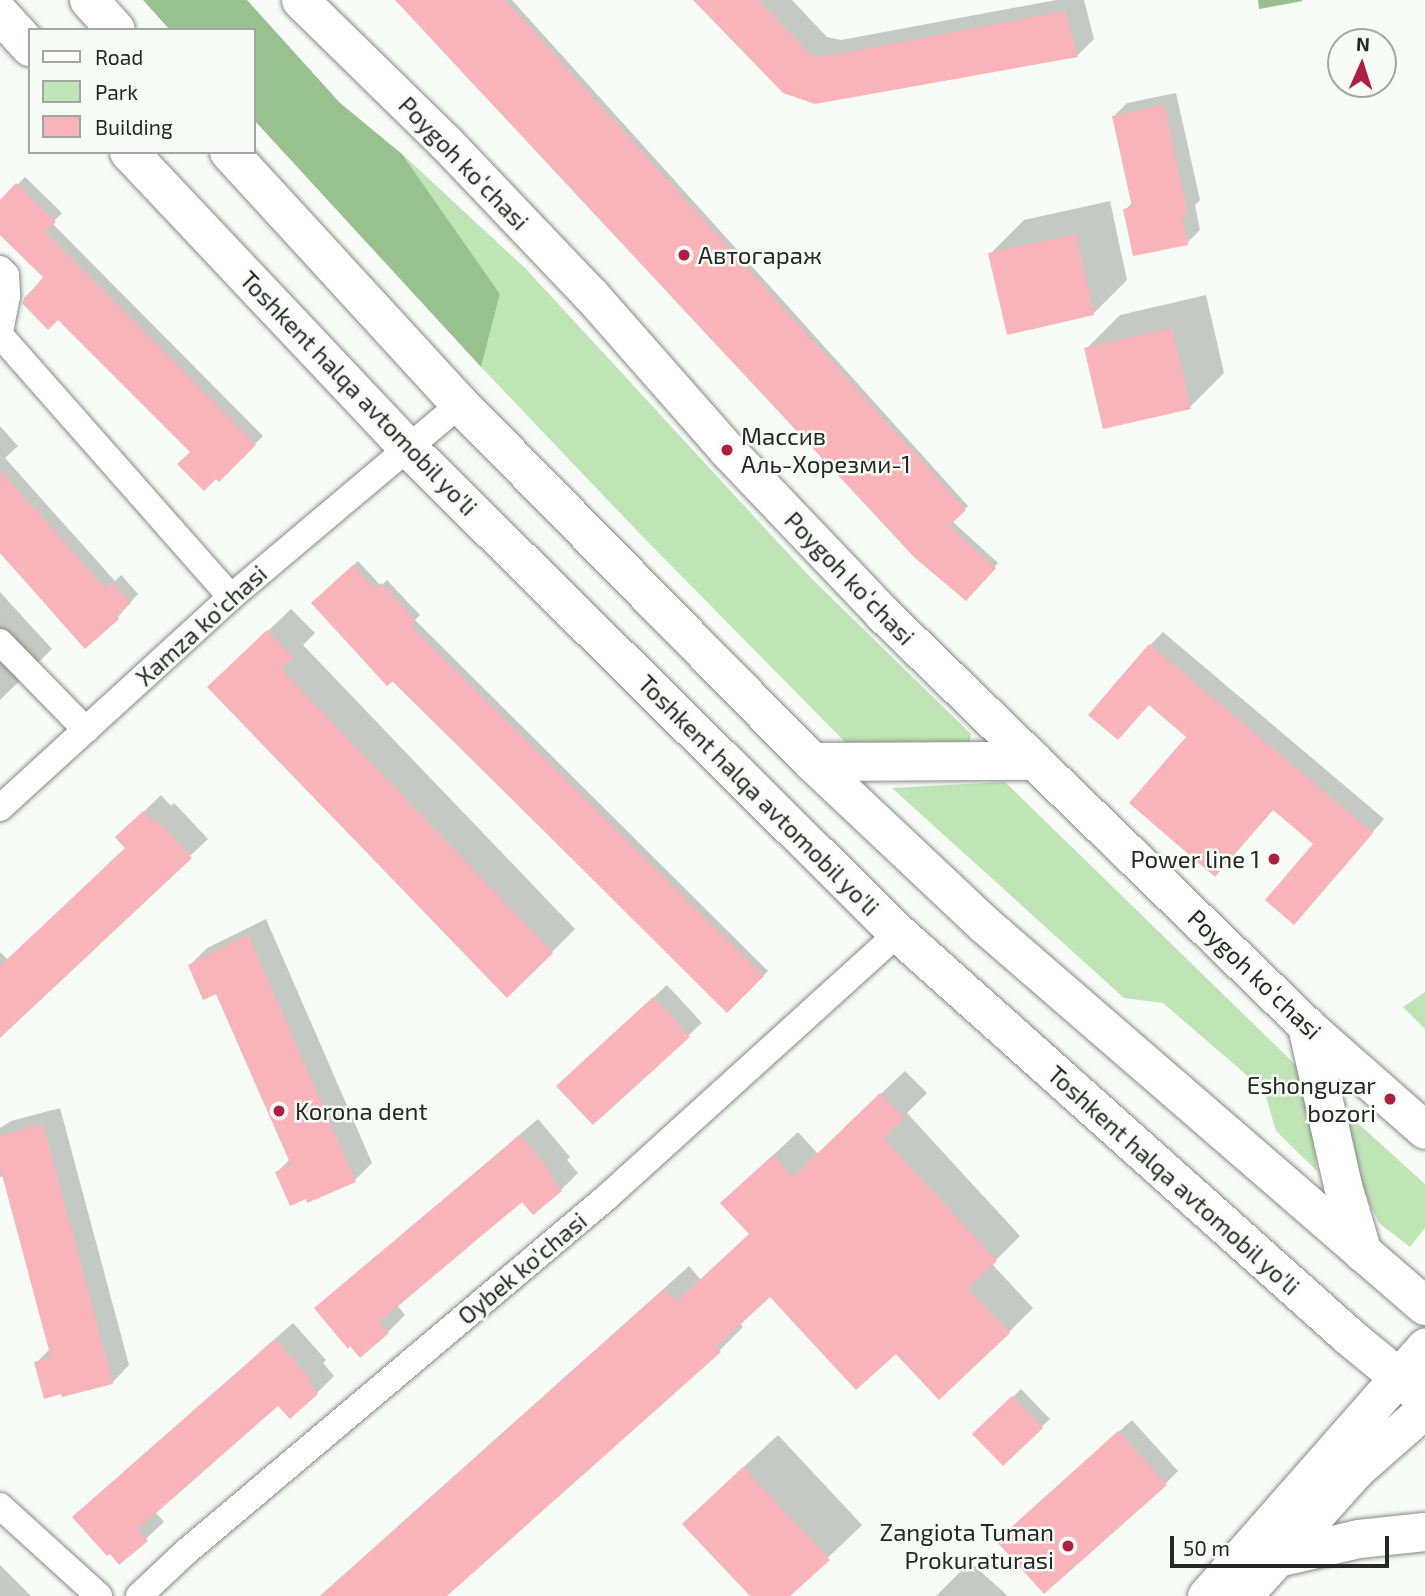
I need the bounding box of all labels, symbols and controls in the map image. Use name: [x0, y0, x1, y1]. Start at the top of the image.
legend: [28, 28, 256, 154]
north arrow: [1327, 28, 1397, 98]
text: N: [1356, 32, 1370, 55]
text: Road: [95, 44, 143, 69]
text: Park: [95, 79, 138, 104]
street label: Poygoh koʻchasi: [393, 90, 535, 236]
text: Building: [95, 114, 173, 139]
place label: Автогараж: [698, 241, 822, 269]
marker: Автогараж: [676, 247, 692, 263]
street label: Toshkent halqa avtomobil yo'li: [234, 264, 484, 522]
place label: Массив Аль-Хорезми-1: [741, 422, 911, 478]
marker: Массив Аль-Хорезми-1: [719, 442, 735, 458]
street label: Poygoh koʻchasi: [779, 505, 921, 651]
street label: Xamza ko'chasi: [130, 559, 272, 691]
street label: Toshkent halqa avtomobil yo'li: [632, 668, 886, 922]
place label: Power line 1: [1130, 845, 1260, 873]
marker: Power line 1: [1266, 851, 1282, 867]
street label: Poygoh koʻchasi: [1182, 903, 1328, 1045]
street label: Toshkent halqa avtomobil yo'li: [1042, 1059, 1306, 1301]
place label: Eshonguzar bozori: [1247, 1071, 1376, 1127]
marker: Eshonguzar bozori: [1382, 1091, 1398, 1107]
place label: Korona dent: [295, 1097, 428, 1125]
marker: Korona dent: [269, 1101, 289, 1121]
street label: Oybek ko'chasi: [452, 1206, 592, 1330]
place label: Zangiota Tuman Prokuraturasi: [879, 1518, 1054, 1574]
scale bar: [1173, 1522, 1392, 1566]
text: 50 m: [1183, 1535, 1230, 1560]
marker: Zangiota Tuman Prokuraturasi: [1060, 1538, 1076, 1554]

